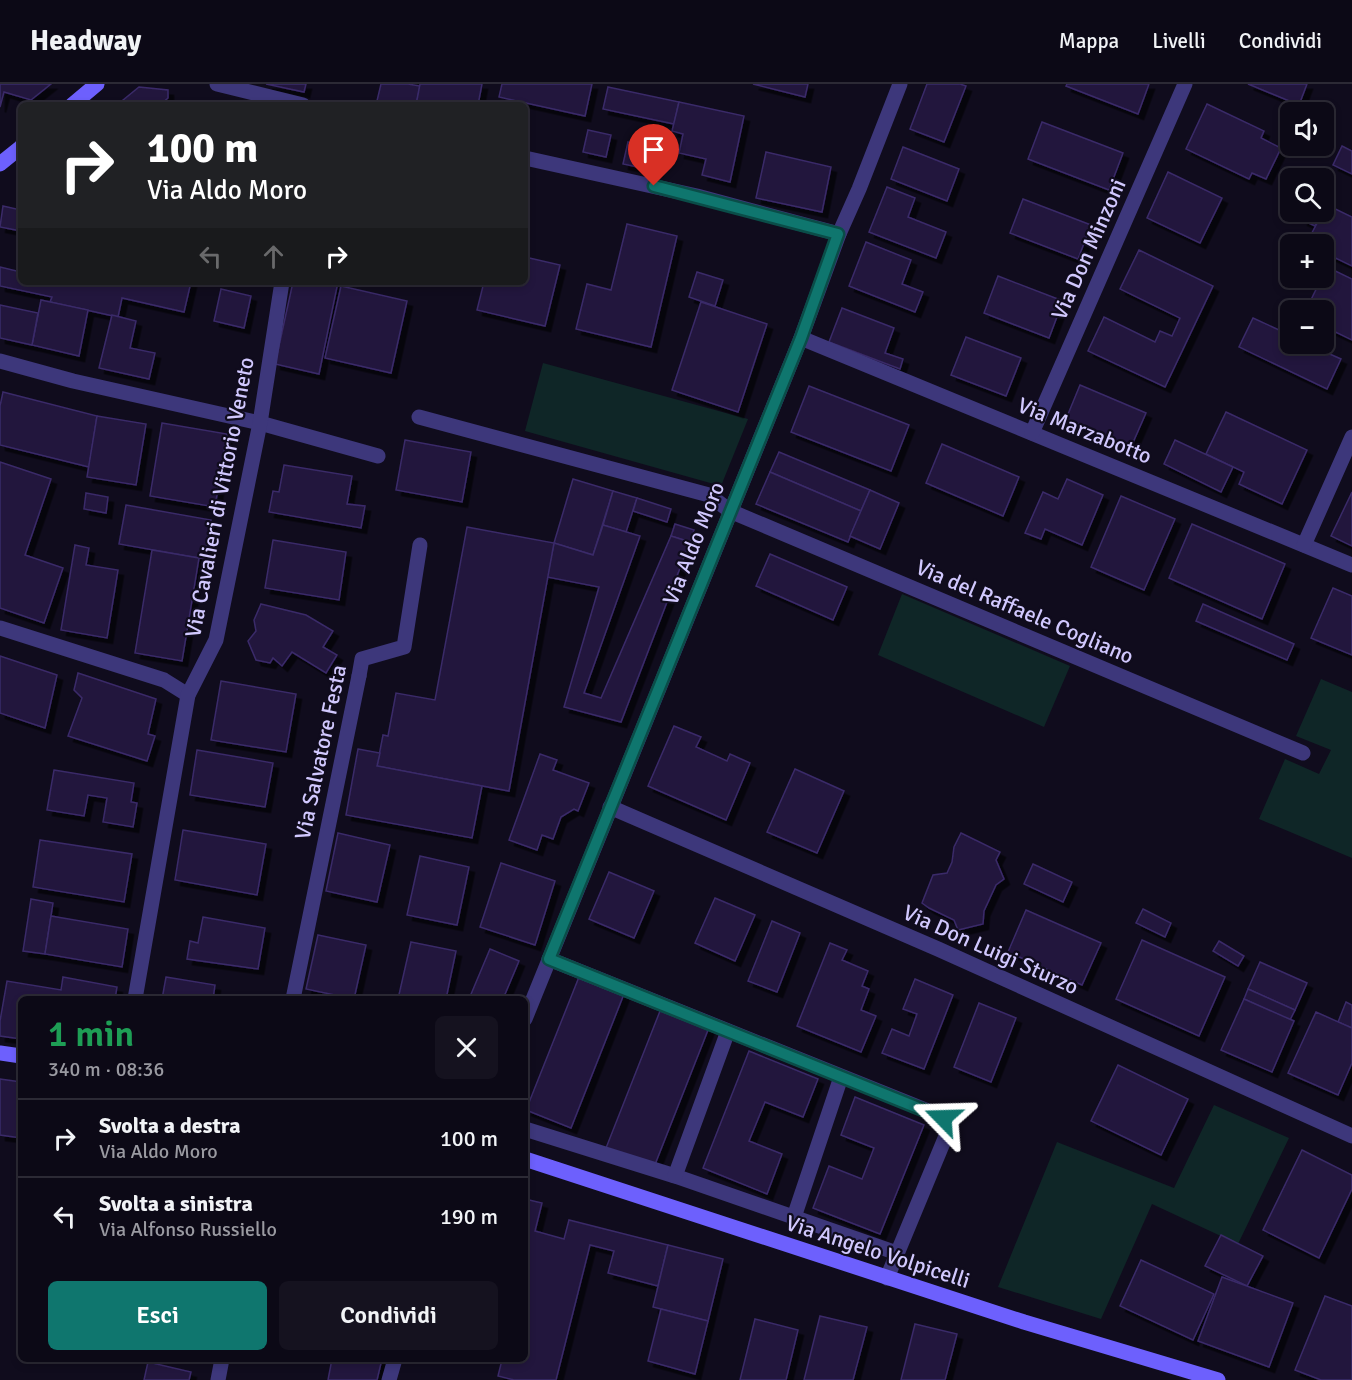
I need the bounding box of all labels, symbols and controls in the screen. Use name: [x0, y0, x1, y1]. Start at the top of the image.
text: Headway: [30, 24, 141, 58]
text: Mappa: [1059, 28, 1119, 54]
text: Livelli: [1152, 28, 1206, 54]
text: Condividi: [1239, 28, 1322, 54]
map controls: [1280, 102, 1334, 354]
button: sound: [1280, 102, 1334, 156]
text: 100 m: [147, 123, 258, 174]
pin: [628, 124, 679, 186]
icon: right: [48, 126, 126, 204]
icon: arrive: [637, 133, 670, 166]
button: search: [1280, 168, 1334, 222]
text: Via Aldo Moro: [147, 174, 307, 207]
street label: Via Don Minzoni: [1045, 174, 1132, 324]
button: +: [1280, 234, 1334, 288]
icon: left: [194, 240, 227, 273]
icon: ahead: [257, 240, 290, 273]
icon: right: [320, 240, 353, 273]
button: −: [1280, 300, 1334, 354]
street label: Via Cavalieri di Vittorio Veneto: [179, 355, 260, 640]
street label: Via Marzabotto: [1014, 391, 1156, 470]
street label: Via Aldo Moro: [657, 478, 730, 609]
street label: Via del Raffaele Cogliano: [912, 553, 1138, 670]
street label: Via Salvatore Festa: [289, 662, 352, 842]
street label: Via Don Luigi Sturzo: [899, 899, 1083, 1000]
text: 1 min: [48, 1012, 134, 1057]
button: close: [435, 1016, 498, 1079]
text: 340 m · 08:36: [48, 1057, 164, 1082]
position arrow: [911, 1086, 975, 1150]
text: Svolta a destra: [99, 1112, 240, 1139]
icon: right: [48, 1122, 81, 1155]
text: 100 m: [440, 1125, 498, 1152]
text: Via Aldo Moro: [99, 1139, 218, 1164]
text: Svolta a sinistra: [99, 1190, 253, 1217]
icon: left: [48, 1200, 81, 1233]
text: 190 m: [440, 1203, 498, 1230]
street label: Via Angelo Volpicelli: [782, 1209, 973, 1294]
text: Via Alfonso Russiello: [99, 1217, 277, 1242]
button: Esci: [48, 1281, 267, 1350]
button: Condividi: [279, 1281, 498, 1350]

